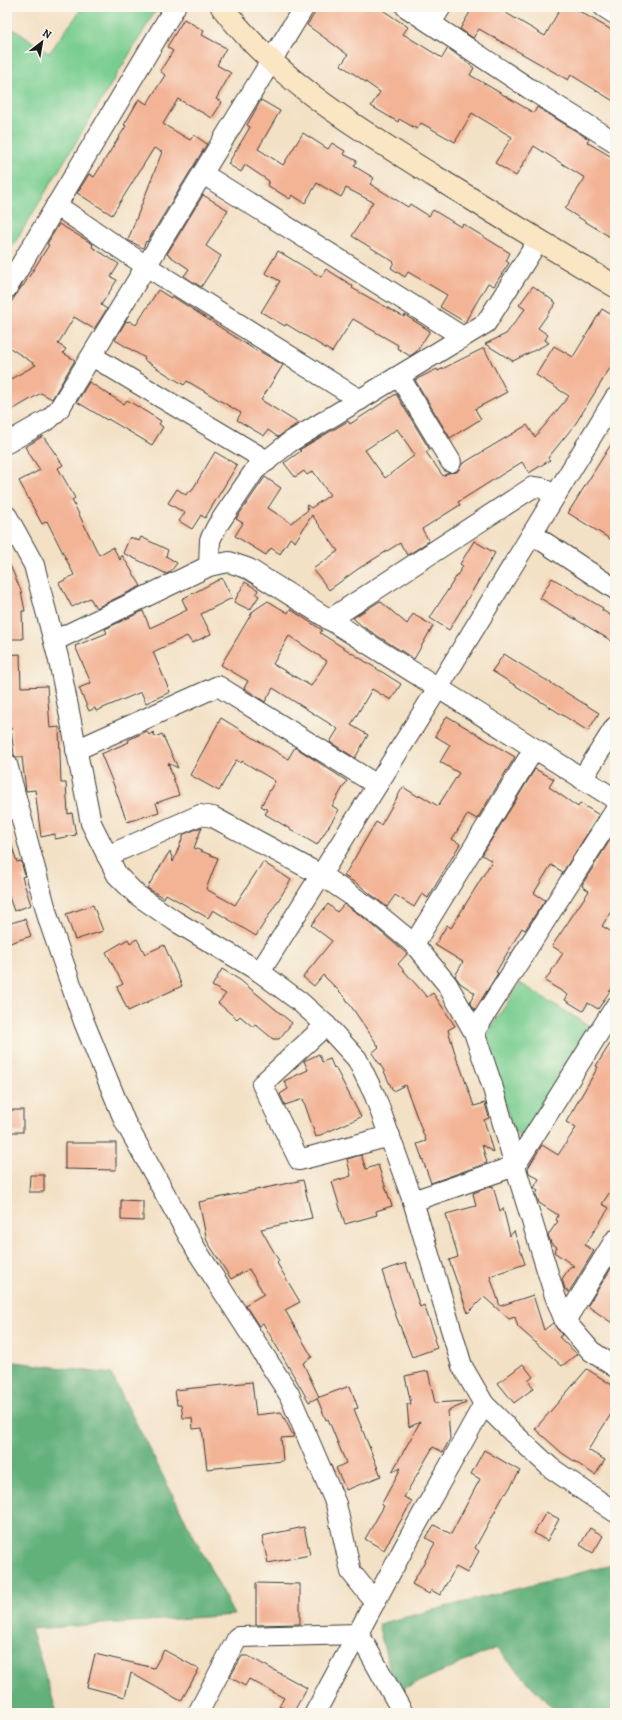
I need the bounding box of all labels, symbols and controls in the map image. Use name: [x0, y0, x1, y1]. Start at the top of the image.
north arrow: [22, 22, 62, 62]
text: N: [40, 25, 54, 42]

